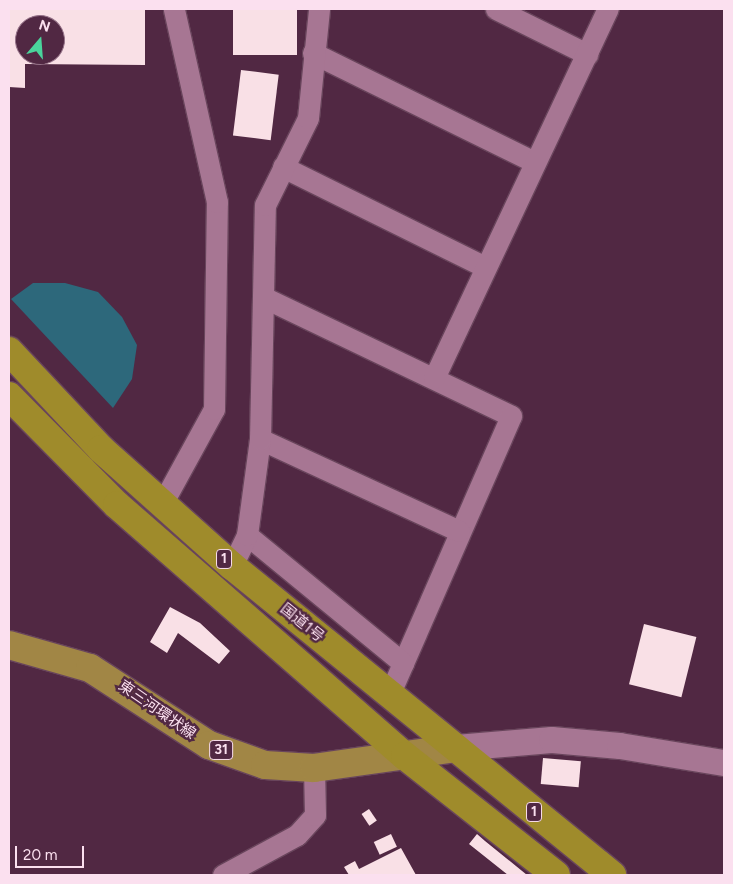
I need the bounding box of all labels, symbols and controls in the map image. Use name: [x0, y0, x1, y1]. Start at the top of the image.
north arrow: [15, 15, 65, 65]
text: N: [37, 16, 52, 36]
road number: 1: [215, 548, 233, 570]
street label: 国道1号: [276, 600, 328, 646]
street label: 東三河環状線: [115, 677, 199, 743]
road number: 31: [208, 738, 234, 762]
road number: 1: [525, 800, 543, 824]
scale bar: [18, 836, 86, 868]
text: 20 m: [23, 846, 57, 864]

